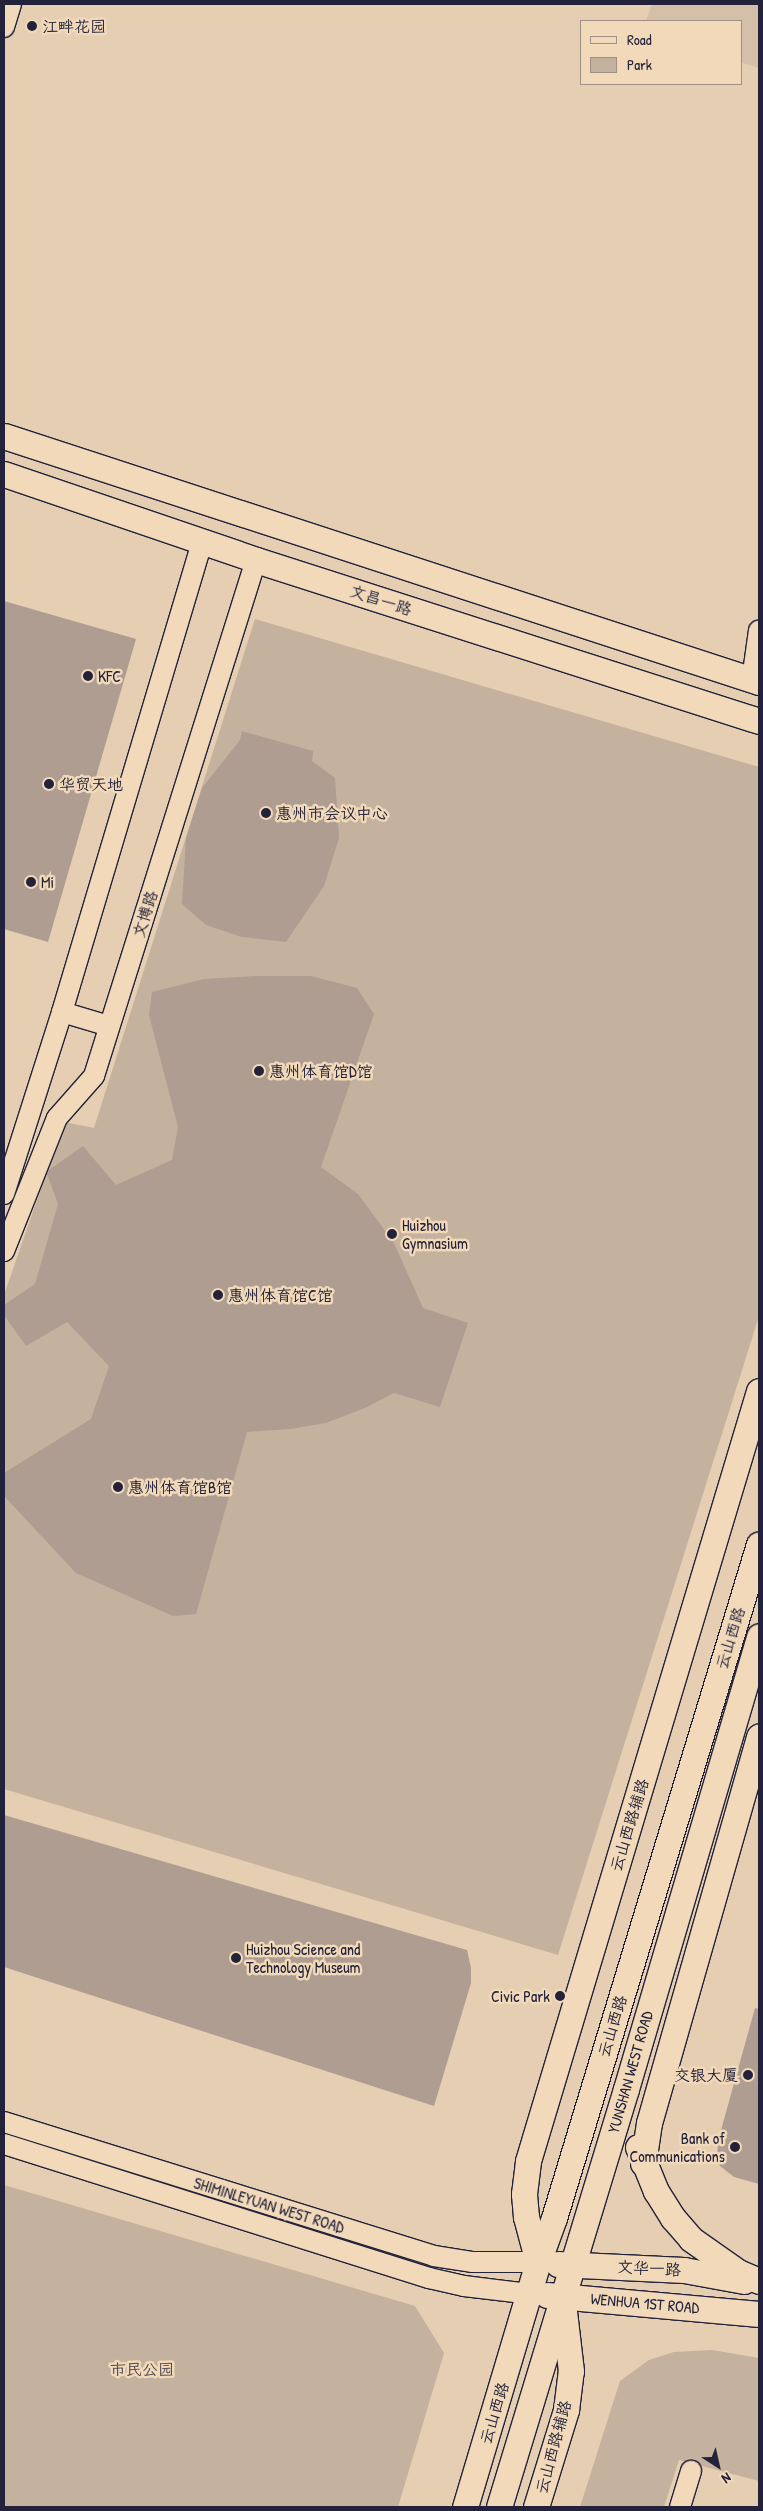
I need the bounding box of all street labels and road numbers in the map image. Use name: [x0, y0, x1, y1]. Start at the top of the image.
street label: 文昌一路: [348, 581, 414, 619]
street label: 文博路: [129, 888, 161, 940]
street label: 云山西路: [711, 1605, 749, 1671]
street label: 云山西路辅路: [606, 1776, 652, 1874]
street label: 云山西路: [593, 1993, 631, 2059]
street label: YUNSHAN WEST ROAD: [603, 2009, 657, 2135]
street label: SHIMINLEYUAN WEST ROAD: [191, 2173, 347, 2237]
street label: 文华一路: [617, 2257, 681, 2279]
street label: WENHUA 1ST ROAD: [590, 2289, 700, 2317]
street label: 云山西路: [475, 2380, 513, 2446]
street label: 云山西路辅路: [531, 2398, 575, 2496]

